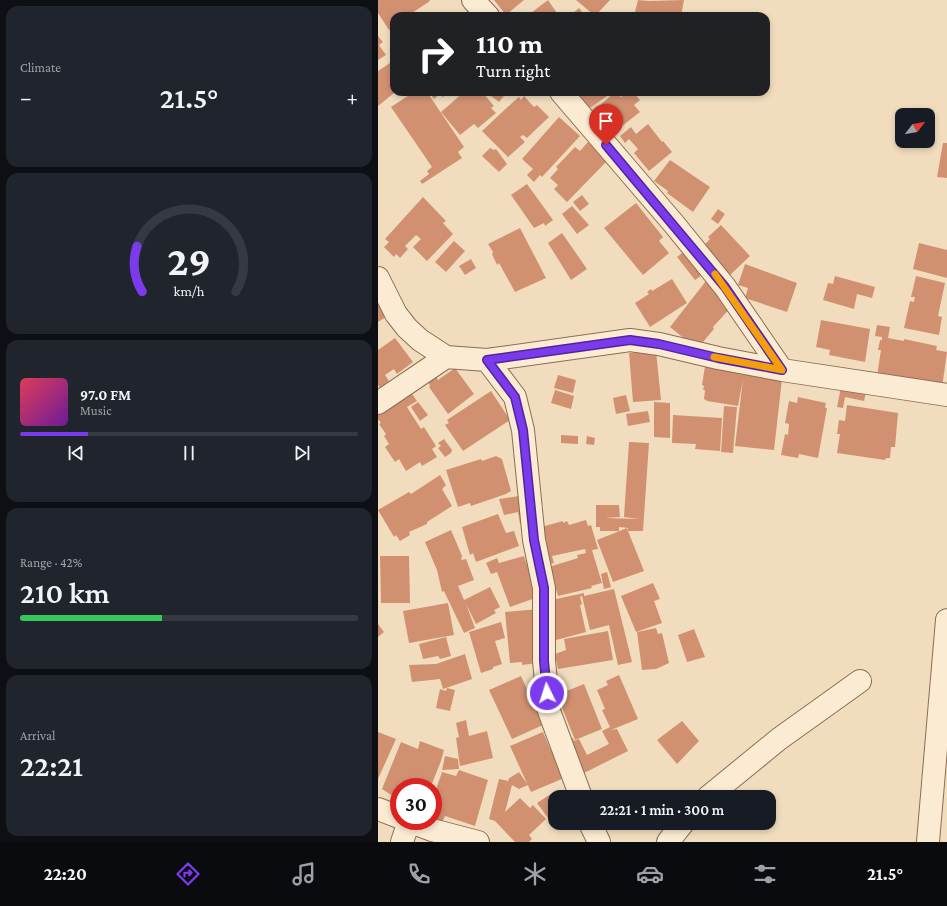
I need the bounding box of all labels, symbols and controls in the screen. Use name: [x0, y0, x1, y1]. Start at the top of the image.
icon: right: [410, 28, 462, 80]
text: 110 m: [476, 28, 543, 59]
text: Climate: [20, 60, 61, 75]
text: Turn right: [476, 61, 550, 81]
text: 21.5°: [160, 81, 218, 114]
text: −: [20, 85, 32, 110]
text: +: [346, 85, 358, 110]
pin: [589, 104, 623, 145]
north arrow: [895, 108, 935, 148]
map controls: [895, 108, 935, 148]
icon: arrive: [595, 110, 617, 132]
text: 29: [167, 238, 211, 284]
text: km/h: [174, 282, 205, 298]
text: 97.0 FM: [80, 387, 131, 403]
text: Music: [80, 403, 112, 418]
icon: previous: [65, 442, 87, 464]
icon: pause: [178, 442, 200, 464]
icon: next: [291, 442, 313, 464]
text: Range · 42%: [20, 555, 82, 570]
text: 210 km: [20, 576, 110, 609]
position arrow: [526, 672, 568, 714]
text: Arrival: [20, 728, 55, 743]
text: 22:21: [20, 749, 83, 782]
speed limit sign: 30: [390, 778, 442, 830]
text: 22:21 · 1 min · 300 m: [600, 802, 724, 818]
icon: directions: [174, 860, 202, 888]
icon: music: [290, 860, 318, 888]
icon: phone: [405, 860, 433, 888]
icon: climate: [521, 860, 549, 888]
icon: car: [636, 860, 664, 888]
icon: filters: [751, 860, 779, 888]
text: 22:20: [44, 864, 87, 884]
text: 21.5°: [867, 864, 903, 884]

